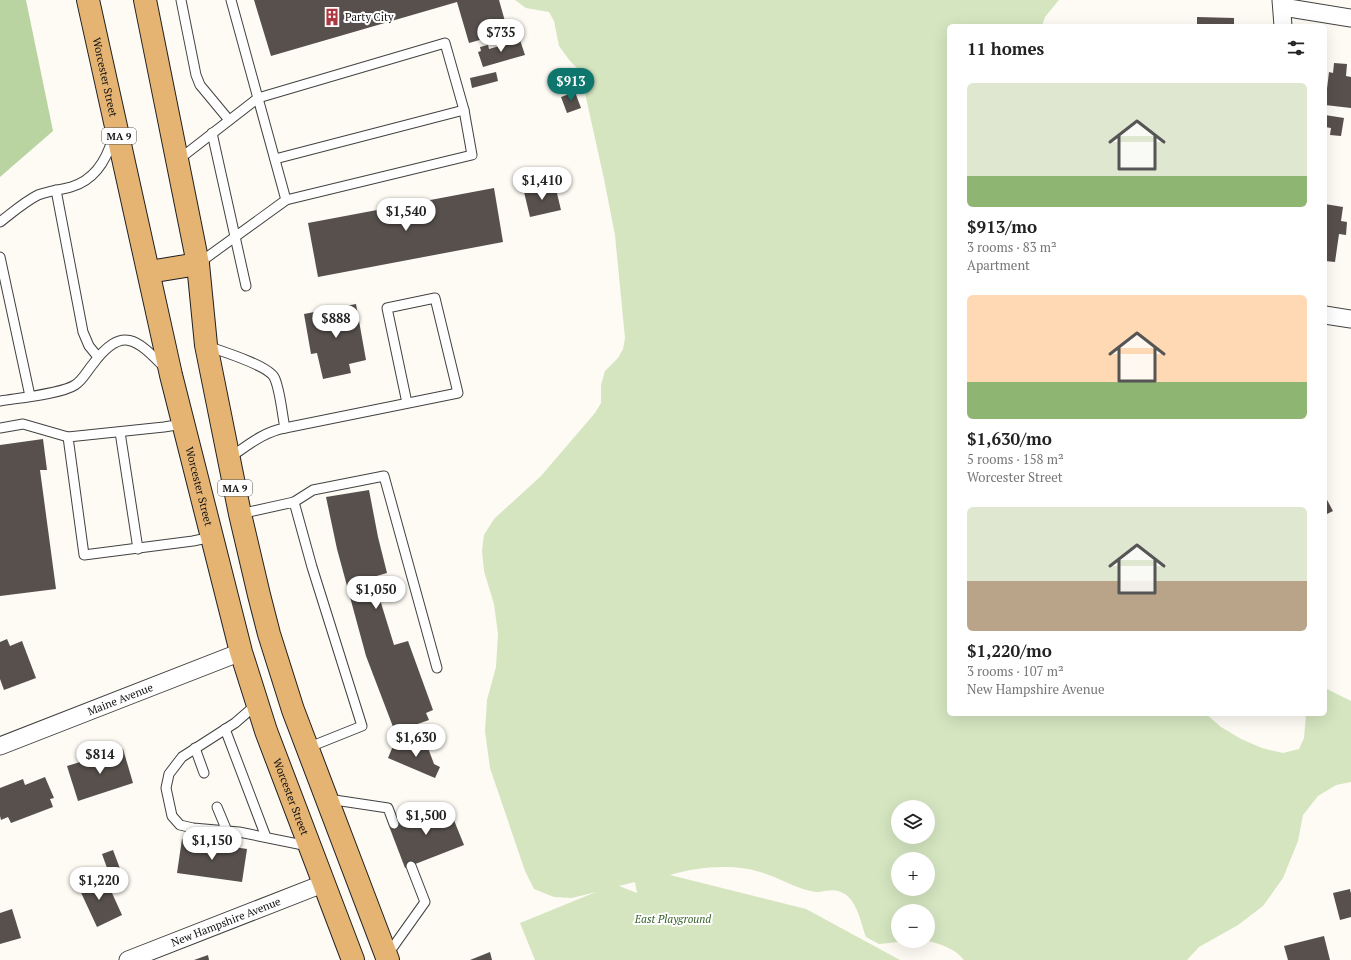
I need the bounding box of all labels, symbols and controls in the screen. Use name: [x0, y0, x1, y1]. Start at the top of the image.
building icon: Party City: [322, 7, 342, 27]
place label: Party City: [345, 10, 394, 24]
pin: $735: [477, 19, 525, 53]
text: $735: [486, 23, 516, 41]
street label: Worcester Street: [89, 36, 121, 118]
text: 11 homes: [967, 37, 1044, 60]
icon: filters: [1285, 37, 1307, 59]
pin: $913: [547, 68, 595, 102]
text: $913: [556, 72, 586, 90]
icon: home: [1101, 109, 1173, 181]
road number: MA 9: [102, 128, 136, 144]
pin: $1,410: [509, 167, 575, 201]
text: $1,410: [522, 171, 562, 189]
pin: $1,540: [373, 198, 439, 232]
text: $1,540: [386, 202, 426, 220]
text: $913/mo: [967, 215, 1037, 238]
text: 3 rooms · 83 m²: [967, 238, 1057, 256]
text: Apartment: [967, 256, 1030, 274]
pin: $888: [312, 305, 360, 339]
text: $888: [321, 309, 351, 327]
icon: home: [1101, 321, 1173, 393]
text: $1,630/mo: [967, 427, 1052, 450]
street label: Worcester Street: [182, 445, 216, 527]
text: 5 rooms · 158 m²: [967, 450, 1064, 468]
text: Worcester Street: [967, 468, 1063, 486]
road number: MA 9: [218, 480, 252, 496]
icon: home: [1101, 533, 1173, 605]
pin: $1,050: [343, 576, 409, 610]
text: $1,050: [356, 580, 396, 598]
text: $1,220/mo: [967, 639, 1052, 662]
text: 3 rooms · 107 m²: [967, 662, 1064, 680]
street label: Maine Avenue: [85, 680, 155, 718]
text: New Hampshire Avenue: [967, 680, 1104, 698]
pin: $1,630: [383, 724, 449, 758]
text: $1,630: [396, 728, 436, 746]
pin: $814: [76, 741, 124, 775]
text: $814: [85, 745, 115, 763]
street label: Worcester Street: [270, 756, 312, 837]
map controls: [891, 800, 935, 948]
button: layers: [891, 800, 935, 844]
pin: $1,500: [393, 802, 459, 836]
text: $1,500: [406, 806, 446, 824]
pin: $1,150: [179, 827, 245, 861]
text: $1,150: [192, 831, 232, 849]
button: +: [891, 852, 935, 896]
pin: $1,220: [66, 867, 132, 901]
text: $1,220: [79, 871, 119, 889]
street label: New Hampshire Avenue: [169, 894, 283, 950]
button: −: [891, 904, 935, 948]
park label: East Playground: [634, 912, 711, 926]

